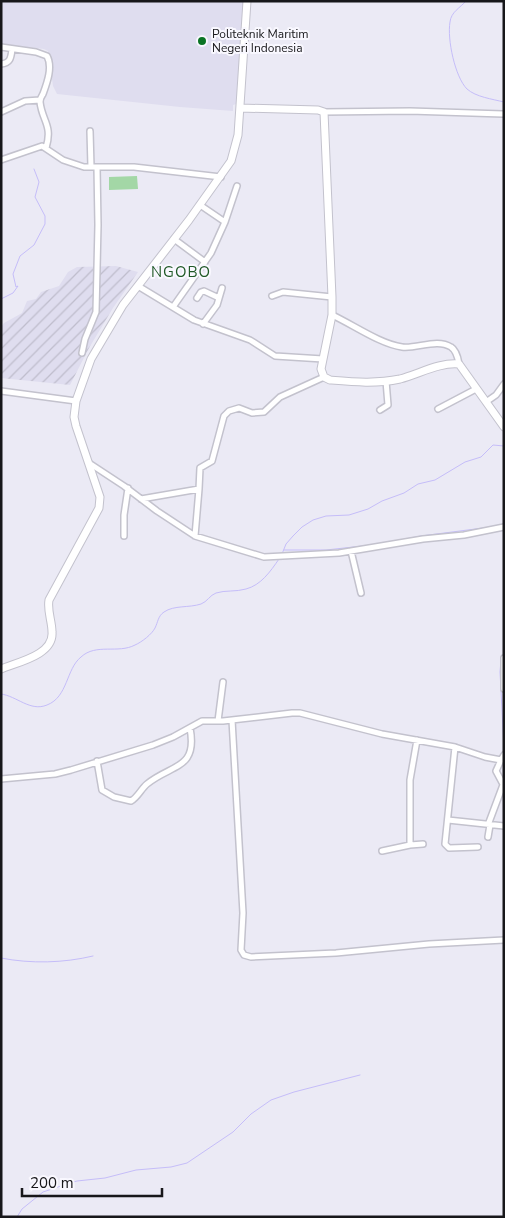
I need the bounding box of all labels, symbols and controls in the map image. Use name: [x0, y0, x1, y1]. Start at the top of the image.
place label: Politeknik Maritim Negeri Indonesia: [212, 26, 309, 56]
marker: Politeknik Maritim Negeri Indonesia: [196, 35, 208, 47]
district label: NGOBO: [151, 262, 211, 282]
scale bar: [22, 1166, 162, 1198]
text: 200 m: [30, 1173, 74, 1193]

